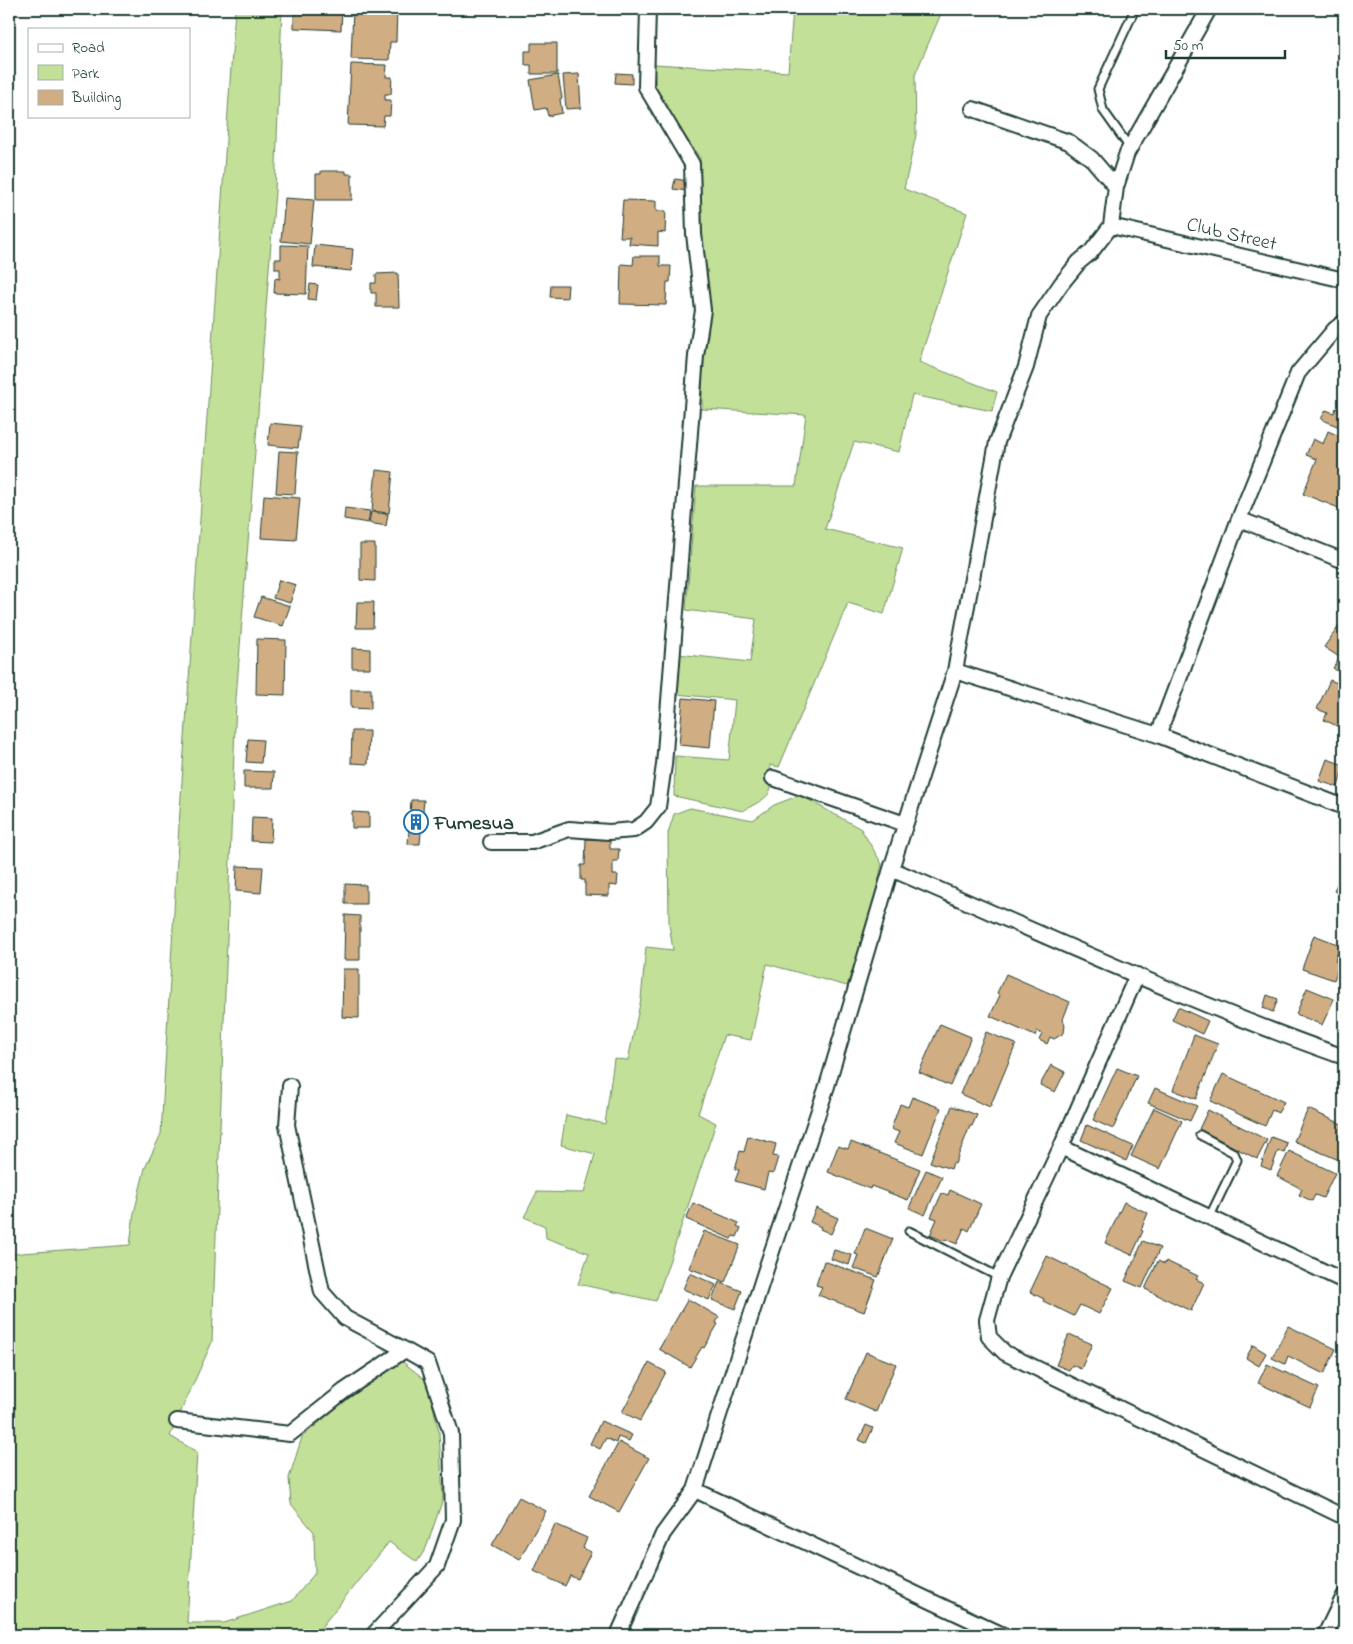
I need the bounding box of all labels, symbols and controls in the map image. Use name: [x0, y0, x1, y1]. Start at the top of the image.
legend: [28, 28, 190, 118]
scale bar: [1166, 28, 1284, 60]
text: 50 m: [1173, 35, 1204, 57]
text: Road: [72, 37, 105, 59]
text: Park: [72, 63, 100, 85]
text: Building: [71, 87, 121, 110]
street label: Club Street: [1184, 211, 1280, 260]
building icon: Fumesua: [403, 809, 429, 835]
place label: Fumesua: [433, 810, 514, 839]

